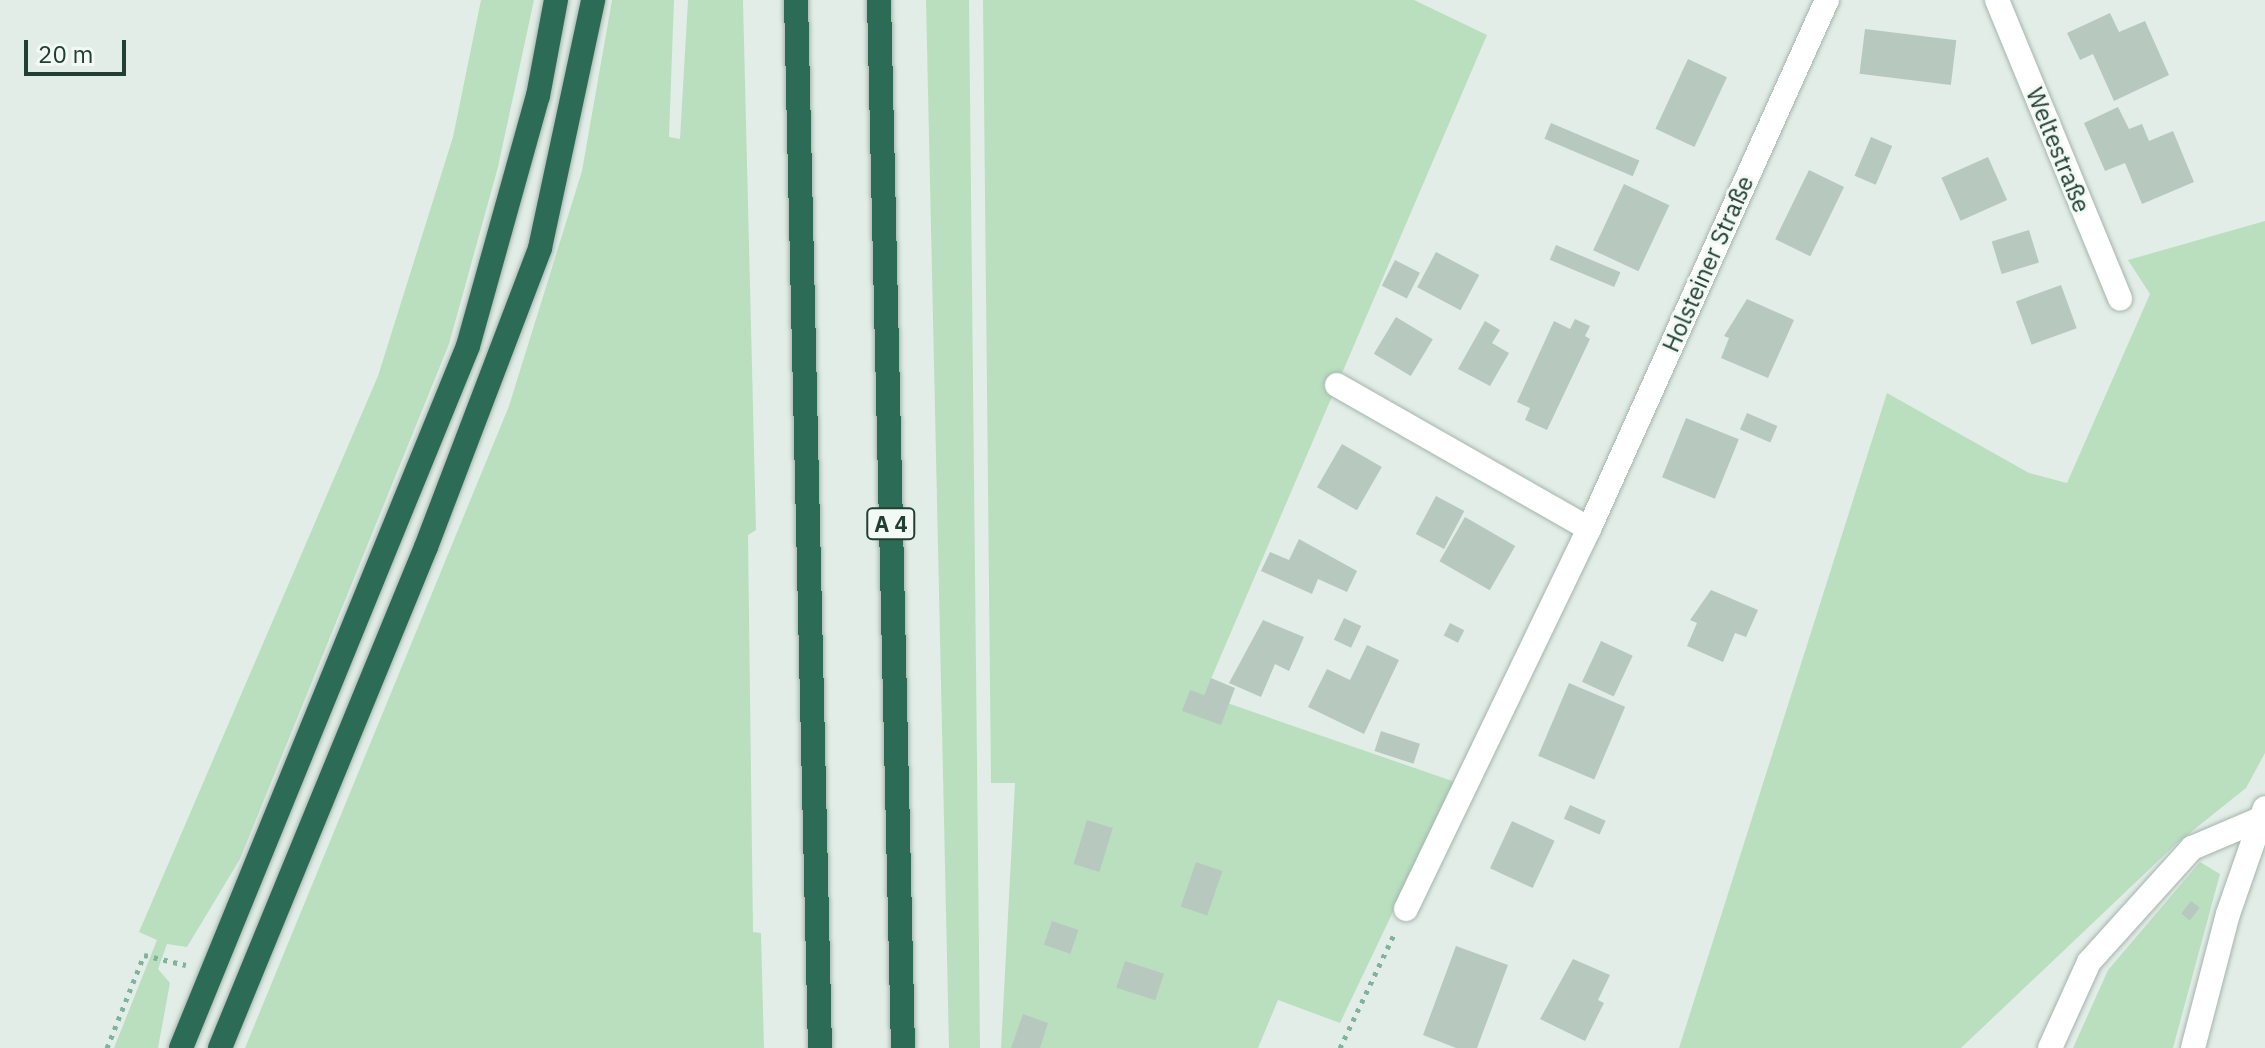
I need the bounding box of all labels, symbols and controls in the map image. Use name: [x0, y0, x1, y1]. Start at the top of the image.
scale bar: [28, 24, 130, 74]
text: 20 m: [38, 38, 93, 70]
street label: Weltestraße: [2020, 83, 2096, 217]
street label: Holsteiner Straße: [1656, 172, 1760, 356]
road number: A 4: [865, 506, 917, 542]

